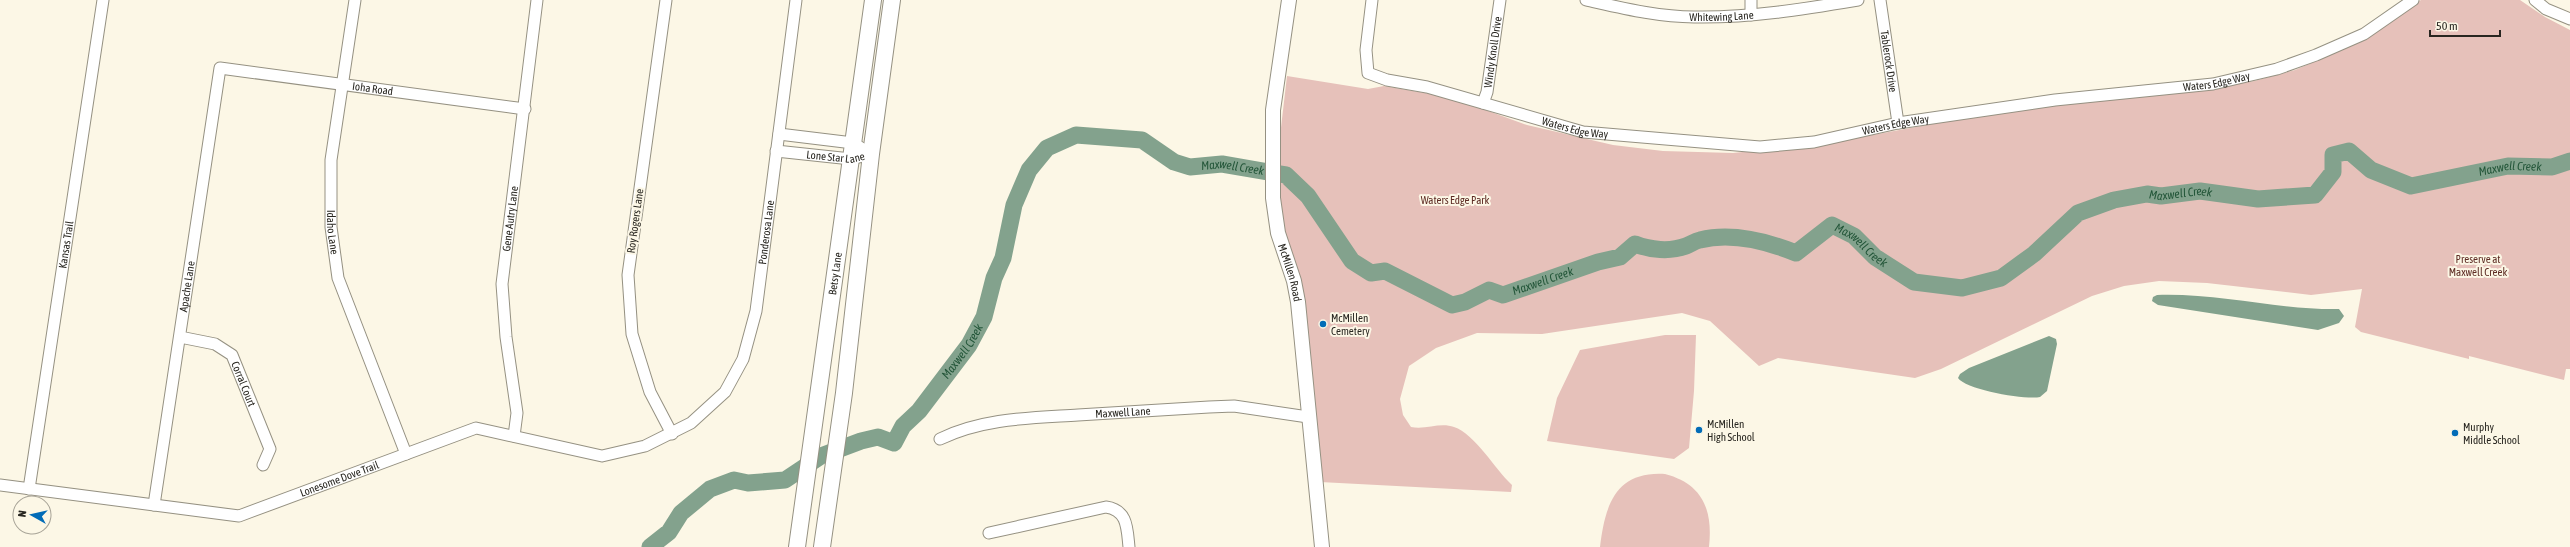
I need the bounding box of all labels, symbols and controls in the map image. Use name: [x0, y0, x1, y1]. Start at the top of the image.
street label: Whitewing Lane: [1689, 9, 1754, 23]
scale bar: [2430, 12, 2500, 38]
street label: Windy Knoll Drive: [1482, 16, 1504, 88]
text: 50 m: [2436, 19, 2458, 33]
street label: Tablerock Drive: [1879, 30, 1899, 93]
street label: Waters Edge Way: [2183, 69, 2252, 93]
street label: Ioha Road: [352, 80, 394, 97]
street label: Waters Edge Way: [1861, 112, 1930, 137]
street label: Waters Edge Way: [1540, 114, 1609, 140]
street label: Lone Star Lane: [806, 148, 866, 165]
water label: Maxwell Creek: [1200, 157, 1266, 178]
water label: Maxwell Creek: [2477, 159, 2542, 179]
water label: Maxwell Creek: [2148, 184, 2214, 203]
street label: Gene Autry Lane: [500, 185, 520, 252]
street label: Roy Rogers Lane: [625, 188, 645, 254]
park label: Waters Edge Park: [1421, 194, 1490, 206]
street label: Ponderosa Lane: [756, 200, 776, 265]
street label: Idaho Lane: [325, 210, 341, 255]
street label: Kansas Trail: [56, 220, 75, 269]
water label: Maxwell Creek: [1832, 221, 1891, 270]
street label: McMillen Road: [1276, 242, 1304, 303]
street label: Betsy Lane: [826, 251, 844, 296]
park label: Preserve at Maxwell Creek: [2449, 253, 2508, 278]
street label: Apache Lane: [177, 260, 197, 313]
water label: Maxwell Creek: [1511, 264, 1576, 298]
place label: McMillen Cemetery: [1331, 312, 1370, 337]
marker: McMillen Cemetery: [1318, 319, 1328, 329]
water label: Maxwell Creek: [939, 321, 986, 382]
street label: Corral Court: [229, 359, 258, 408]
street label: Maxwell Lane: [1095, 405, 1151, 420]
place label: McMillen High School: [1707, 418, 1755, 443]
place label: Murphy Middle School: [2463, 421, 2520, 446]
marker: McMillen High School: [1694, 425, 1704, 435]
marker: Murphy Middle School: [2450, 428, 2460, 438]
street label: Lonesome Dove Trail: [298, 459, 380, 499]
north arrow: [12, 495, 52, 535]
text: N: [16, 510, 28, 518]

